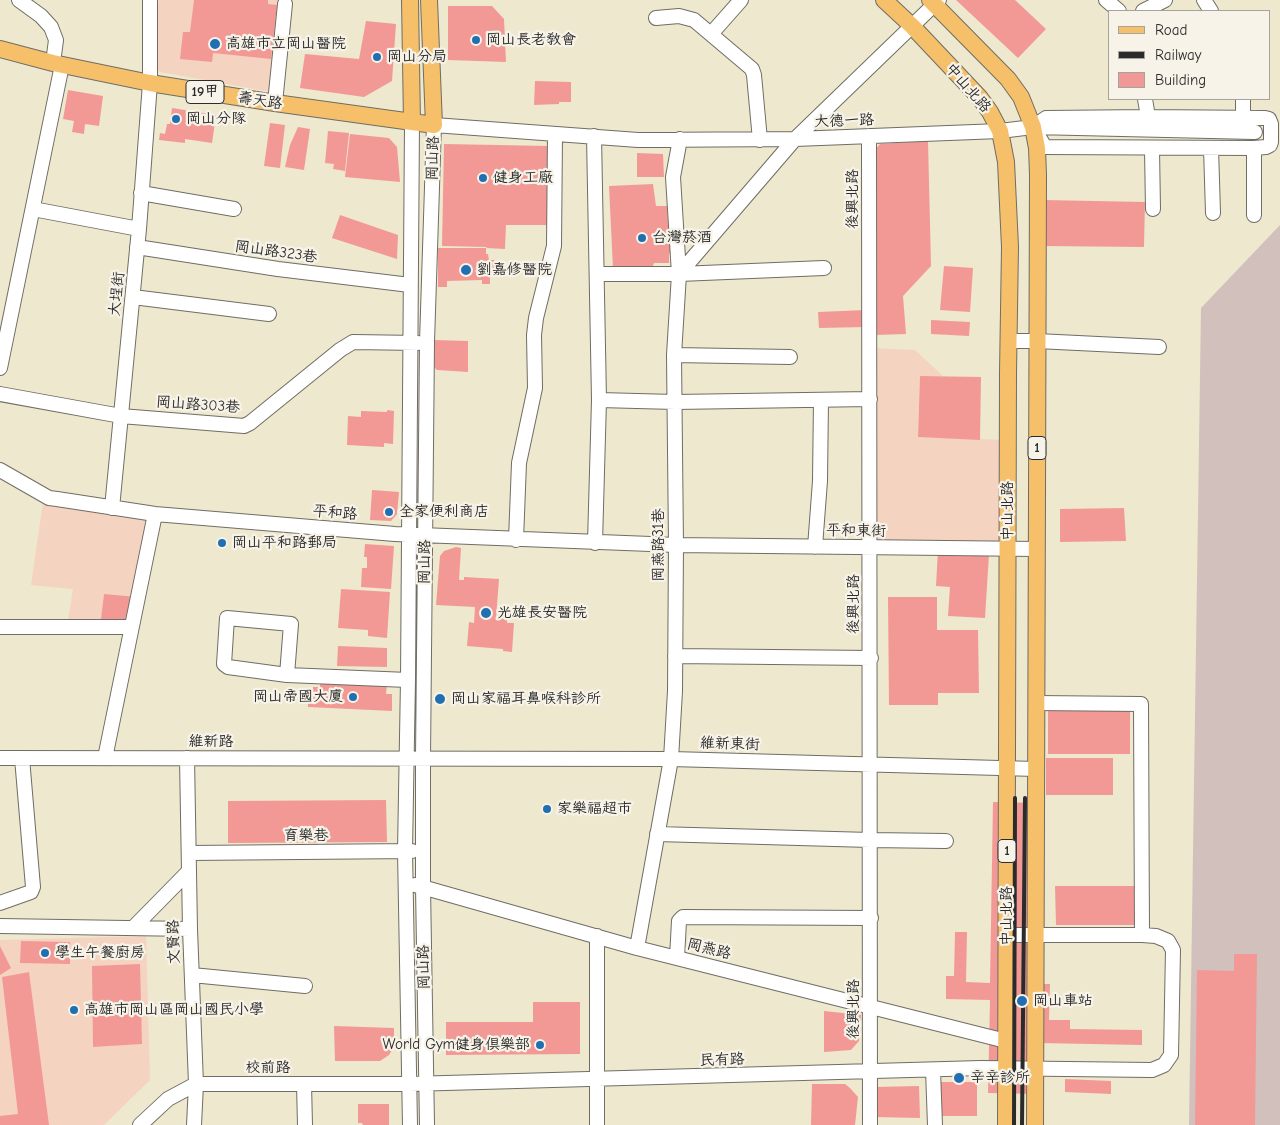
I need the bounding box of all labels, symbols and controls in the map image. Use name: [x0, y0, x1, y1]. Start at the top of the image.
legend: [1108, 10, 1270, 100]
text: Road: [1155, 21, 1187, 39]
place label: 岡山長老教會: [486, 31, 576, 49]
marker: 岡山長老教會: [470, 34, 482, 46]
place label: 高雄市立岡山醫院: [226, 35, 346, 53]
marker: 高雄市立岡山醫院: [208, 37, 222, 51]
text: Railway: [1155, 46, 1201, 64]
place label: 岡山分局: [387, 48, 447, 66]
marker: 岡山分局: [371, 51, 383, 63]
street label: 中山北路: [942, 59, 994, 117]
text: Building: [1155, 71, 1206, 89]
road number: 19甲: [186, 80, 224, 104]
street label: 壽天路: [236, 89, 284, 113]
place label: 岡山分隊: [186, 110, 246, 128]
street label: 大德一路: [814, 111, 874, 131]
marker: 岡山分隊: [170, 113, 182, 125]
street label: 岡山路: [423, 135, 443, 181]
place label: 健身工廠: [493, 169, 553, 187]
street label: 後興北路: [844, 169, 862, 229]
marker: 健身工廠: [477, 172, 489, 184]
place label: 台灣菸酒: [652, 229, 712, 247]
marker: 台灣菸酒: [636, 232, 648, 244]
street label: 岡山路323巷: [234, 237, 318, 267]
place label: 劉嘉修醫院: [477, 261, 552, 279]
marker: 劉嘉修醫院: [459, 263, 473, 277]
street label: 大埕街: [106, 271, 128, 317]
street label: 岡山路303巷: [155, 393, 241, 417]
road number: 1: [1028, 436, 1046, 459]
street label: 中山北路: [999, 481, 1017, 541]
street label: 平和路: [312, 502, 358, 524]
place label: 全家便利商店: [399, 503, 489, 521]
marker: 全家便利商店: [383, 506, 395, 518]
street label: 岡燕路31巷: [650, 508, 668, 582]
street label: 平和東街: [826, 521, 886, 541]
place label: 岡山平和路郵局: [232, 534, 337, 552]
marker: 岡山平和路郵局: [216, 537, 228, 549]
street label: 岡山路: [416, 539, 434, 585]
street label: 後興北路: [845, 574, 863, 634]
place label: 光雄長安醫院: [497, 604, 587, 622]
marker: 光雄長安醫院: [479, 606, 493, 620]
place label: 岡山帝國大廈: [253, 688, 343, 706]
place label: 岡山家福耳鼻喉科診所: [451, 690, 601, 708]
marker: 岡山帝國大廈: [347, 691, 359, 703]
marker: 岡山家福耳鼻喉科診所: [433, 692, 447, 706]
street label: 維新路: [189, 733, 233, 751]
street label: 維新東街: [700, 734, 760, 754]
place label: 家樂福超市: [557, 800, 632, 818]
marker: 家樂福超市: [541, 803, 553, 815]
street label: 育樂巷: [284, 827, 328, 845]
road number: 1: [998, 839, 1016, 862]
street label: 中山北路: [998, 886, 1016, 946]
street label: 文賢路: [164, 919, 184, 965]
street label: 岡燕路: [685, 935, 733, 963]
place label: 學生午餐廚房: [55, 944, 145, 962]
street label: 岡山路: [415, 944, 433, 990]
marker: 學生午餐廚房: [39, 947, 51, 959]
street label: 後興北路: [845, 979, 863, 1039]
place label: 岡山車站: [1033, 992, 1093, 1010]
marker: 岡山車站: [1015, 994, 1029, 1008]
place label: 高雄市岡山區岡山國民小學: [84, 1001, 264, 1019]
marker: 高雄市岡山區岡山國民小學: [68, 1004, 80, 1016]
place label: World Gym健身俱樂部: [383, 1036, 530, 1054]
marker: World Gym健身俱樂部: [534, 1039, 546, 1051]
street label: 民有路: [699, 1050, 745, 1070]
street label: 校前路: [246, 1059, 290, 1077]
place label: 辛辛診所: [970, 1069, 1030, 1087]
marker: 辛辛診所: [952, 1071, 966, 1085]

